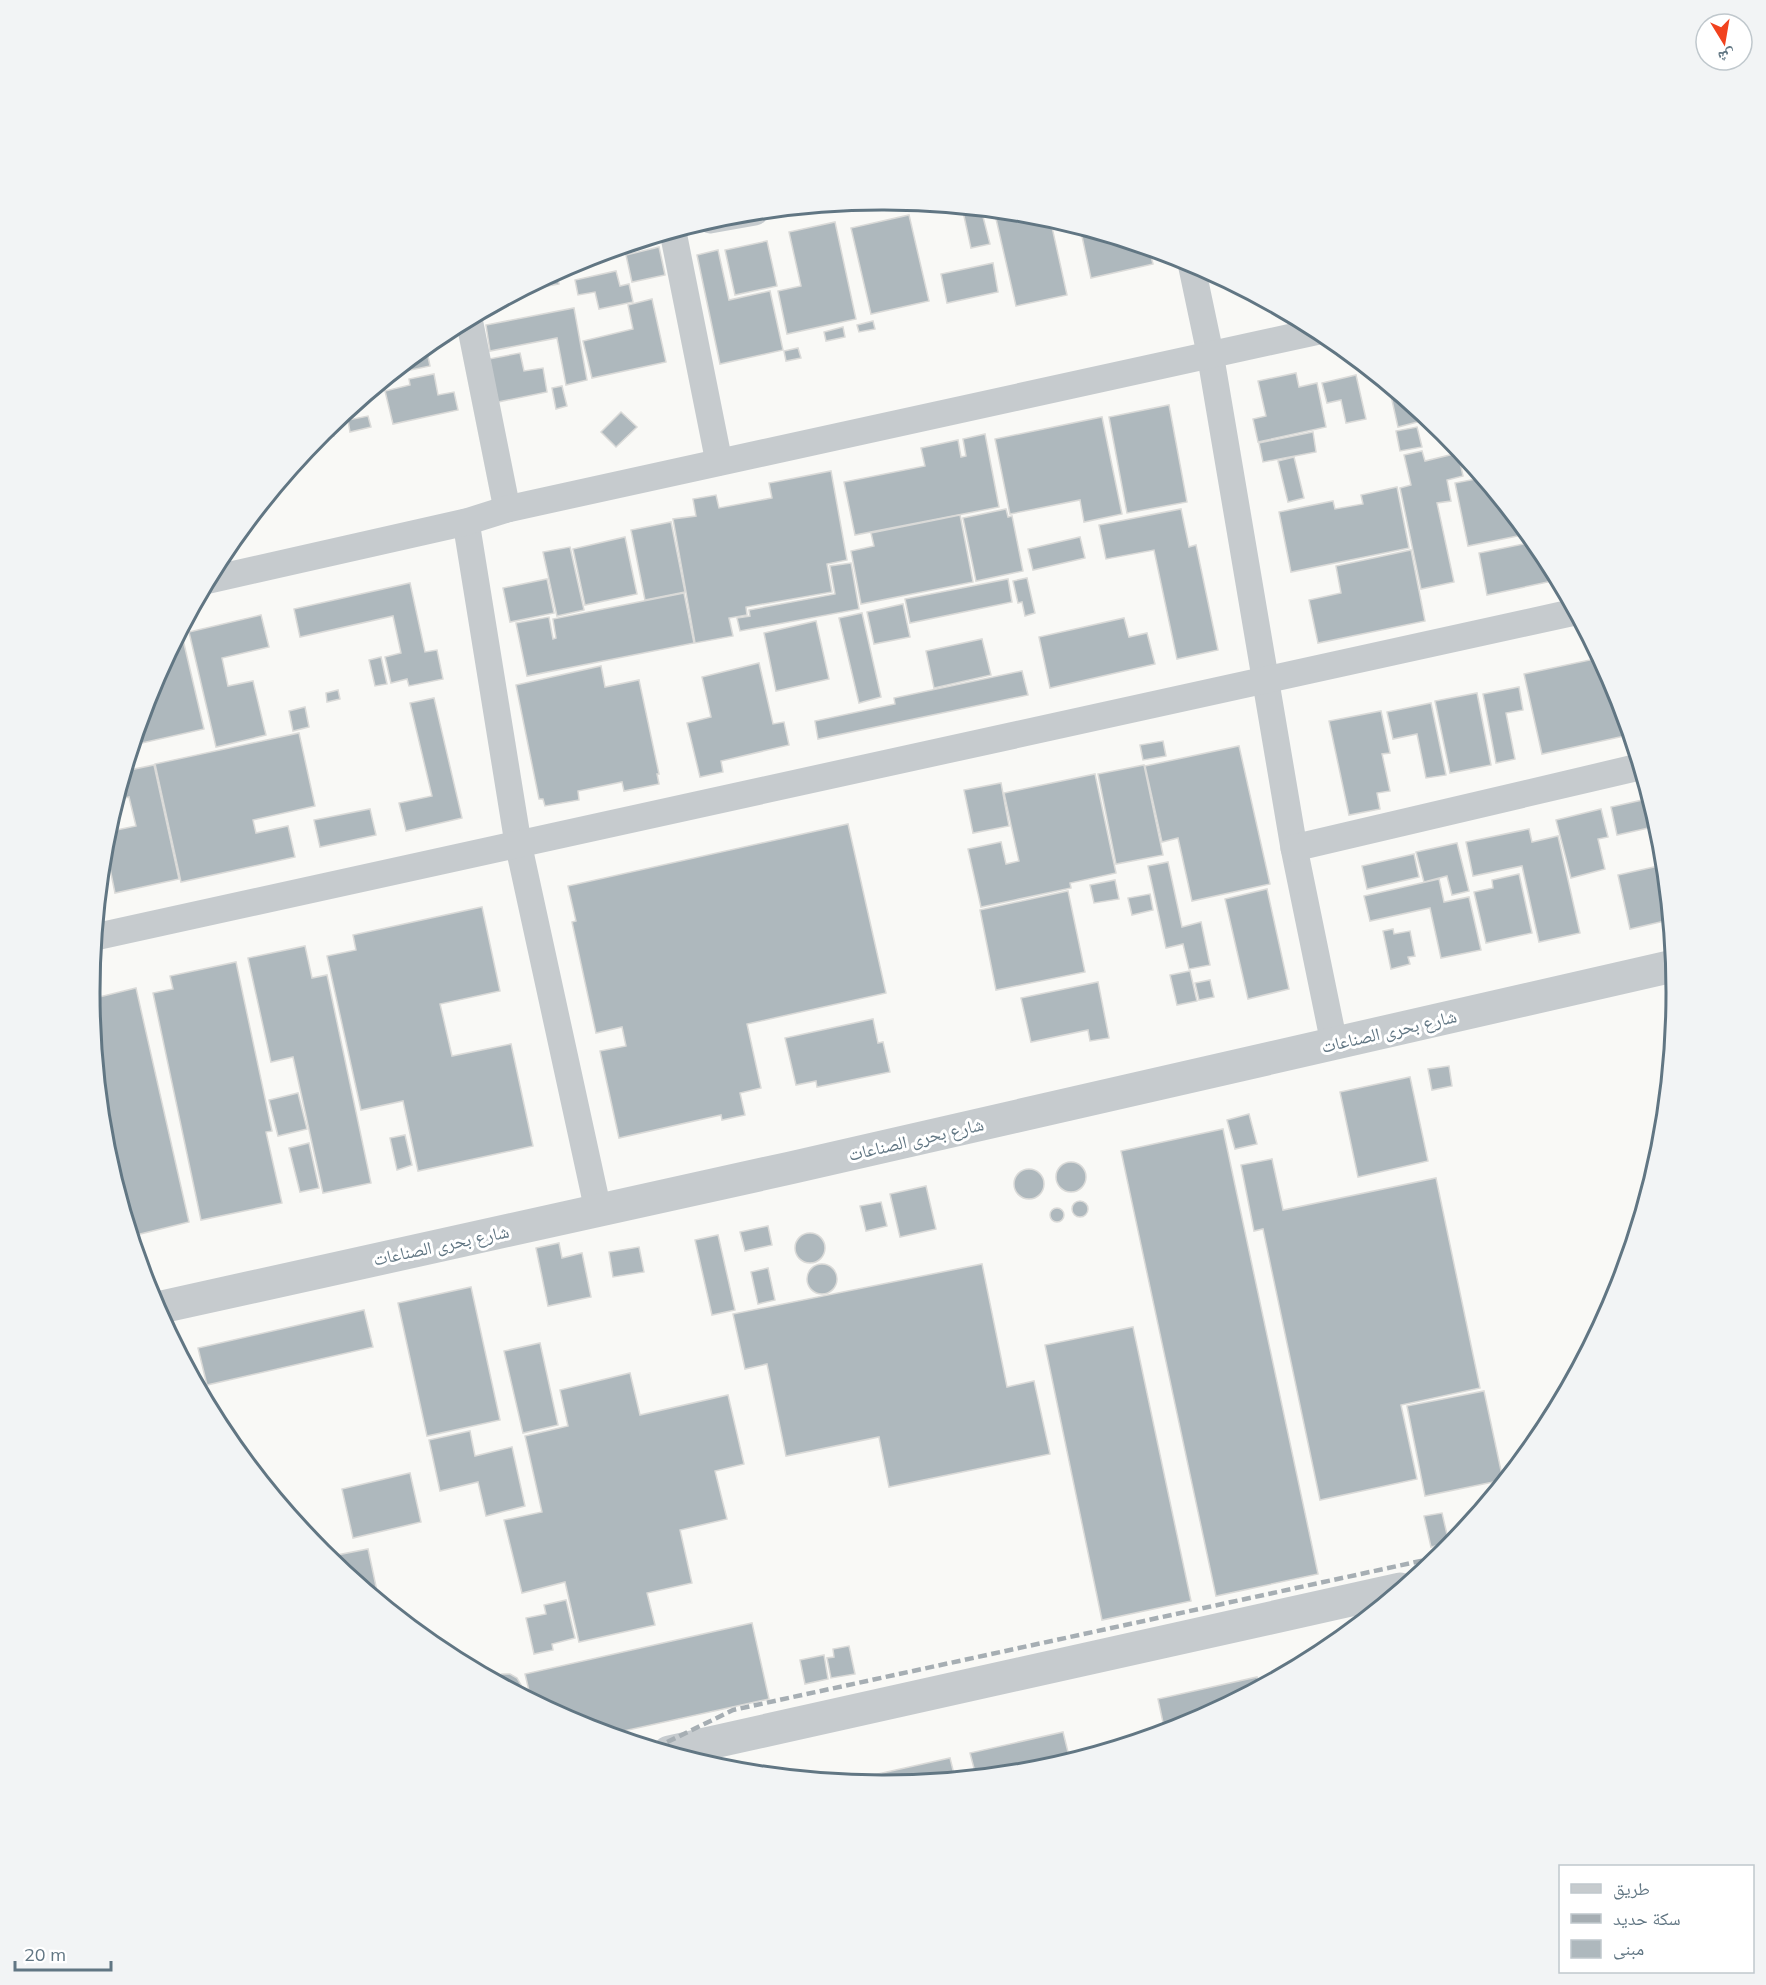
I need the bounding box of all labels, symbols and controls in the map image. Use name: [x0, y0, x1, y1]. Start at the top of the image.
north arrow: [1694, 12, 1754, 72]
text: ش: [1717, 45, 1737, 68]
street label: شارع بحرى الصناعات: [1319, 1004, 1459, 1058]
street label: شارع بحرى الصناعات: [846, 1112, 986, 1166]
street label: شارع بحرى الصناعات: [371, 1219, 511, 1271]
legend: [1559, 1865, 1754, 1973]
text: طريق: [1613, 1877, 1650, 1900]
text: سكة حديد: [1613, 1907, 1681, 1930]
scale bar: [15, 1934, 111, 1972]
text: مبنى: [1613, 1937, 1644, 1960]
text: 20 m: [24, 1943, 66, 1966]

